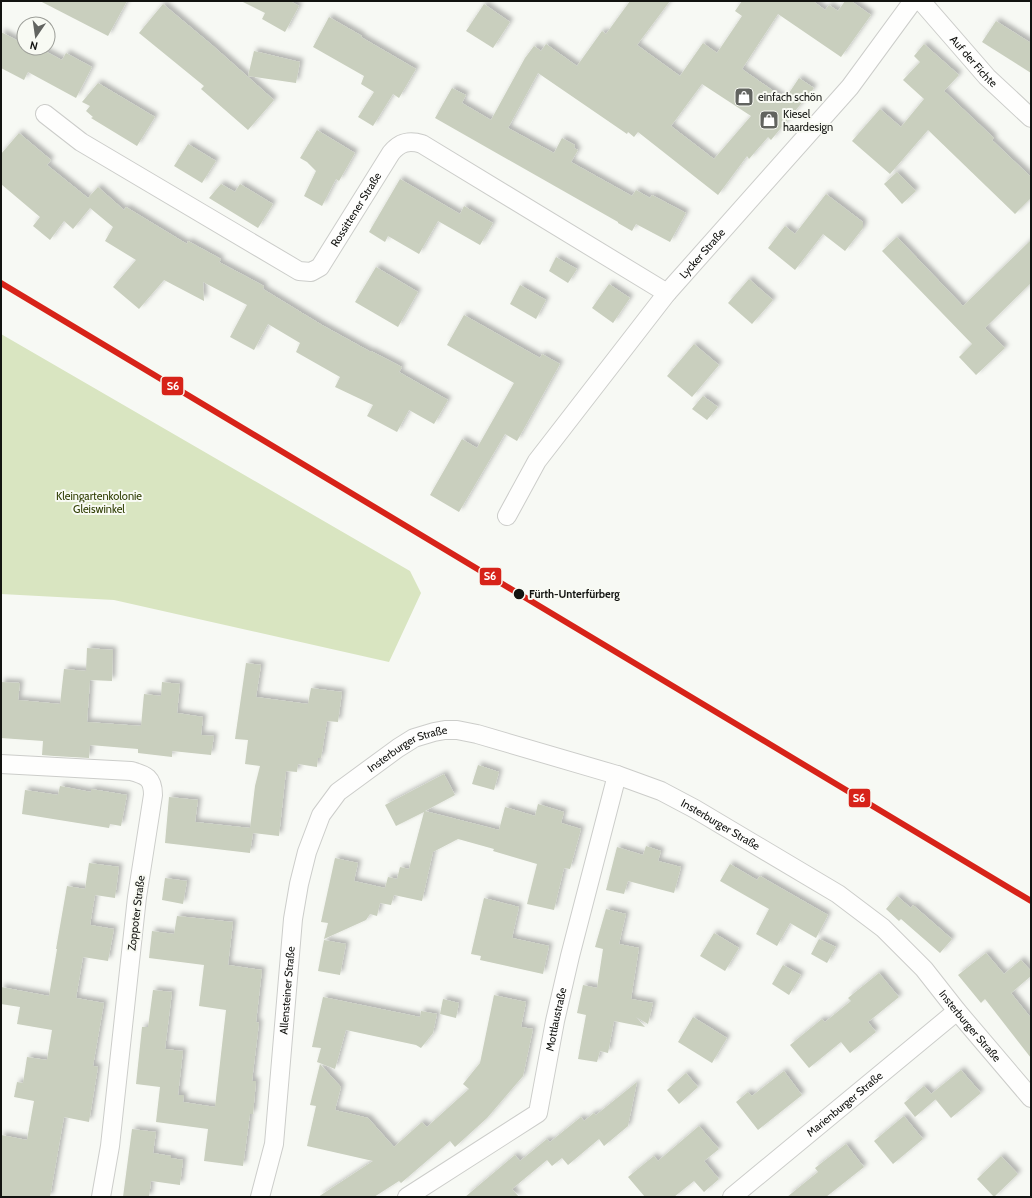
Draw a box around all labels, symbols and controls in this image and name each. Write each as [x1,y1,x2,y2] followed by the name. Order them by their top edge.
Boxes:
[16,16,56,56] north arrow
[947,32,1001,90] street label: Auf der Fichte
[28,38,39,53] text: N
[733,86,755,108] shop icon: einfach schön
[758,90,822,104] place label: einfach schön
[783,107,833,134] place label: Kiesel haardesign
[758,109,780,131] shop icon: Kiesel haardesign
[327,169,385,249] street label: Rossittener Straße
[676,225,728,281] street label: Lycker Straße
[161,376,184,396] line badge: S6
[167,379,179,393] text: S6
[56,489,142,516] park label: Kleingartenkolonie Gleiswinkel
[479,567,502,586] line badge: S6
[484,569,496,583] text: S6
[512,587,526,601] marker: Fürth-Unterfürberg
[529,587,620,601] place label: Fürth-Unterfürberg
[365,723,449,775] street label: Insterburger Straße
[848,788,871,808] line badge: S6
[853,791,865,805] text: S6
[679,796,763,853] street label: Insterburger Straße
[124,874,148,951] street label: Zoppoter Straße
[276,945,298,1035] street label: Allensteiner Straße
[543,986,570,1052] street label: Mottlaustraße
[936,987,1004,1065] street label: Insterburger Straße
[804,1068,886,1140] street label: Marienburger Straße

